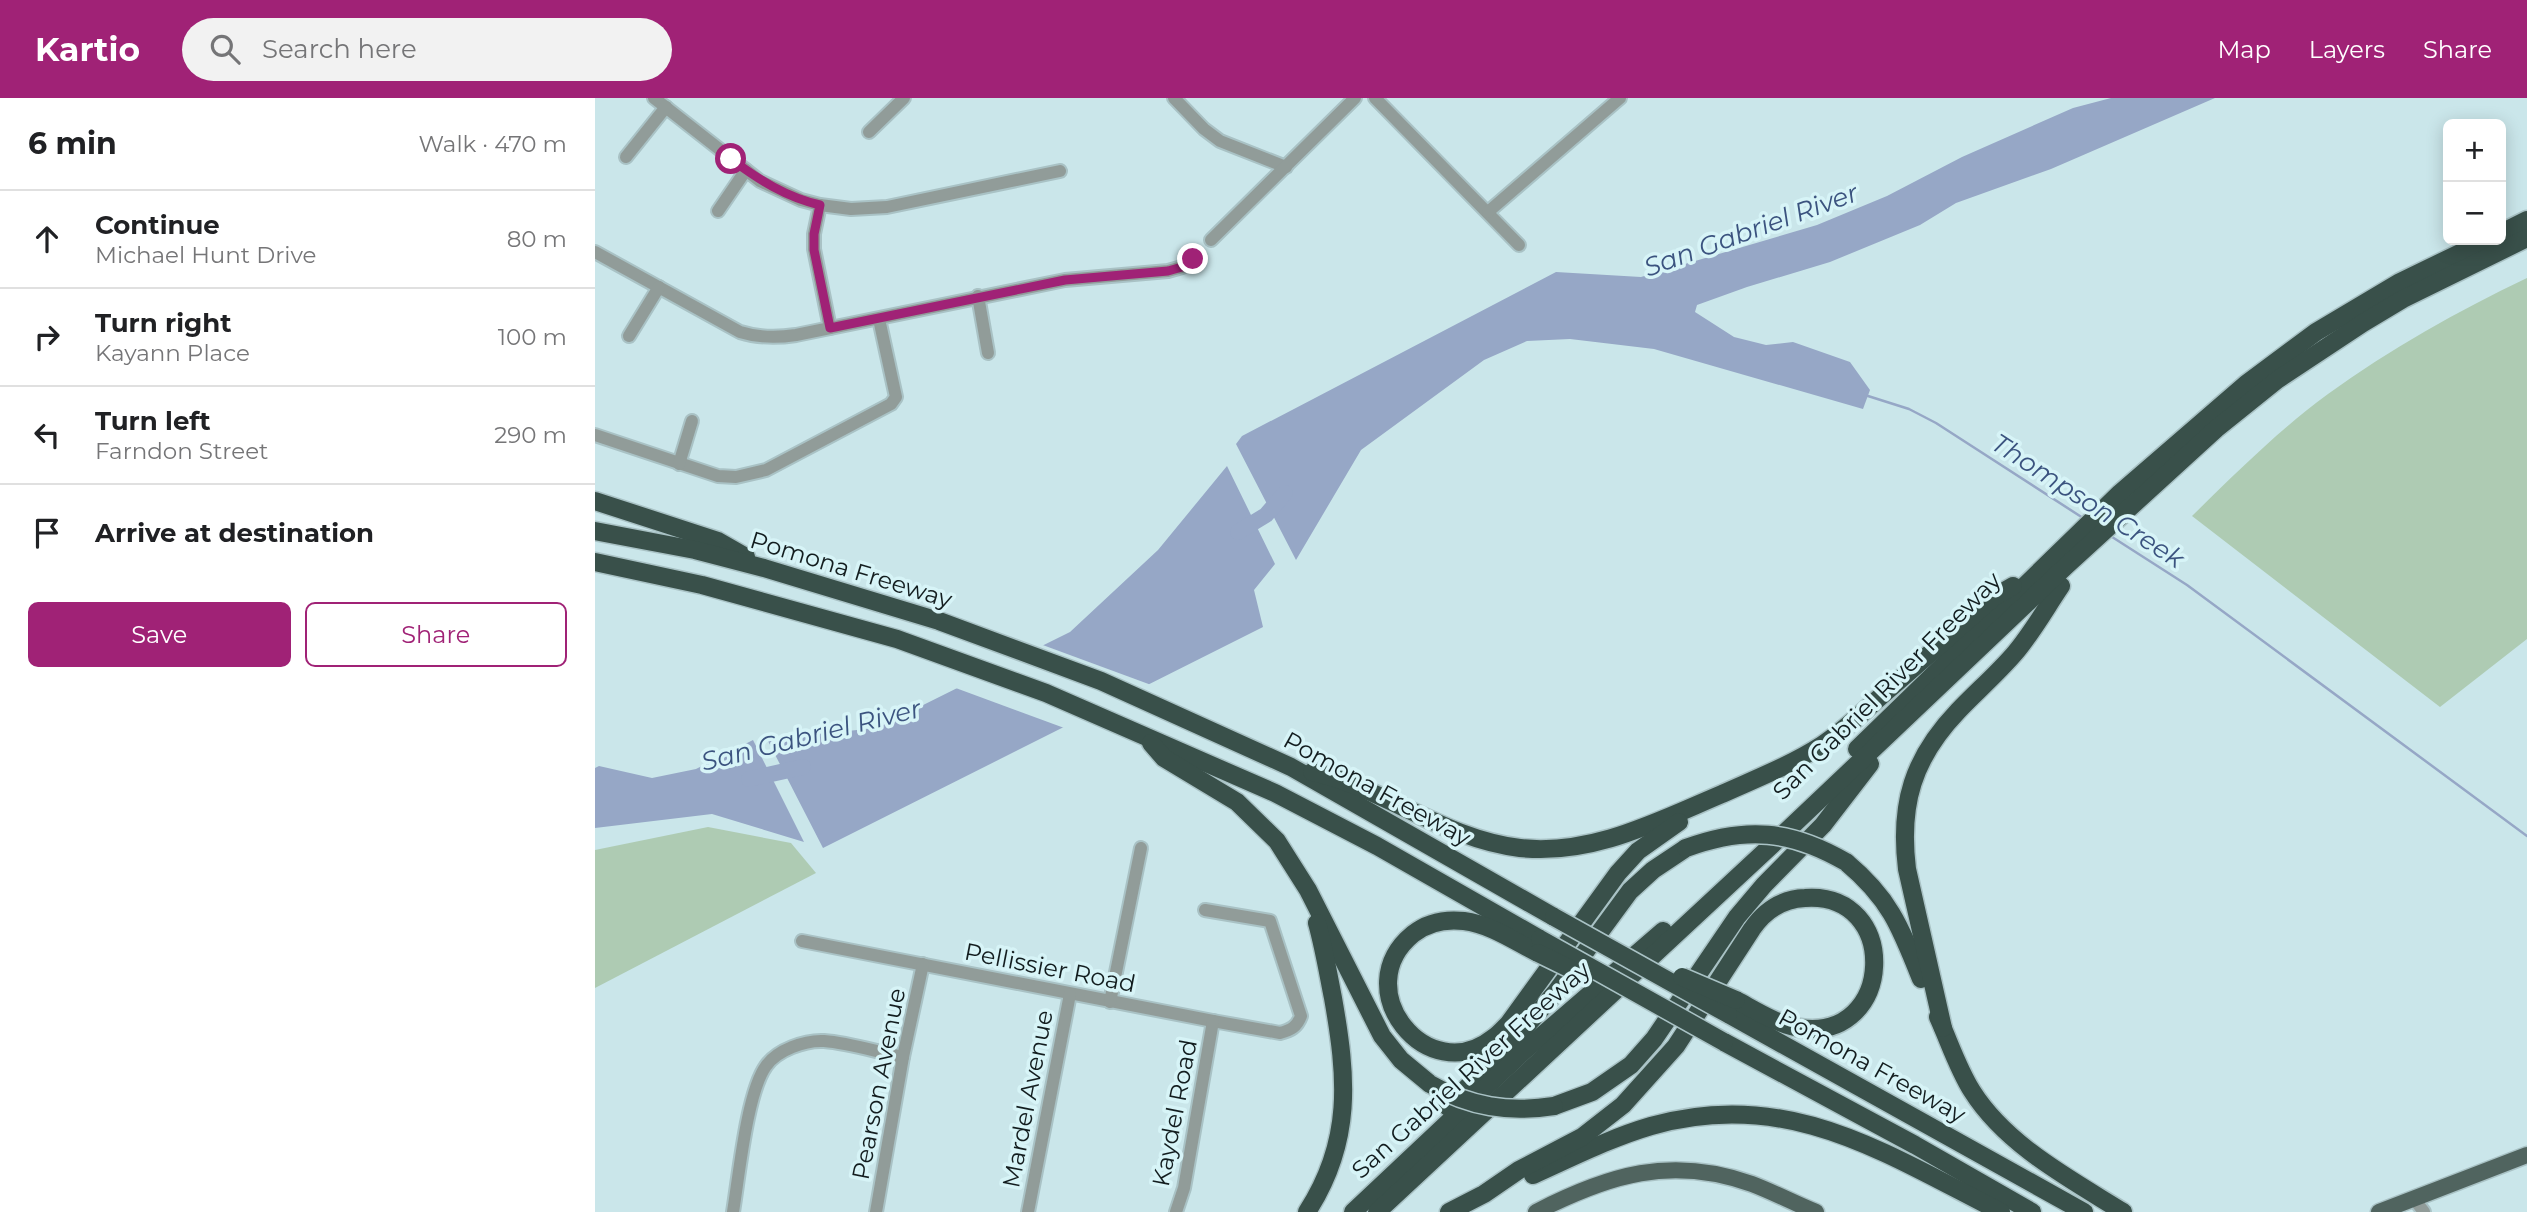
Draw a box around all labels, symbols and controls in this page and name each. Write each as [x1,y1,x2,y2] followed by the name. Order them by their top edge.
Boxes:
[182,18,672,81] search box
[35,29,140,69] text: Kartio
[206,30,244,68] icon: search
[262,33,417,65] text: Search here
[2217,35,2271,64] text: Map
[2309,35,2385,64] text: Layers
[2423,35,2492,64] text: Share
[2443,119,2506,245] map controls
[2443,119,2506,182] button: +
[28,125,117,162] text: 6 min
[419,130,567,158] text: Walk · 470 m
[715,143,746,174] route start
[1639,176,1863,284] water label: San Gabriel River
[2443,182,2506,245] button: −
[95,209,220,241] text: Continue
[28,220,66,258] icon: ahead
[507,225,567,253] text: 80 m
[95,241,316,269] text: Michael Hunt Drive
[1177,243,1208,274] route end
[95,307,231,339] text: Turn right
[28,318,66,356] icon: right
[498,323,567,351] text: 100 m
[95,339,250,367] text: Kayann Place
[95,405,211,437] text: Turn left
[28,416,66,454] icon: left
[494,421,567,449] text: 290 m
[1986,427,2192,576] water label: Thompson Creek
[95,437,268,465] text: Farndon Street
[28,514,66,552] icon: arrive
[95,517,374,549] text: Arrive at destination
[747,525,956,614] street label: Pomona Freeway
[1767,566,2007,806] street label: San Gabriel River Freeway
[28,602,291,667] button: Save
[305,602,567,667] button: Share
[698,692,925,778] water label: San Gabriel River
[1279,725,1476,852] street label: Pomona Freeway
[962,937,1138,998] street label: Pellissier Road
[1345,955,1596,1184] street label: San Gabriel River Freeway
[846,986,911,1182] street label: Pearson Avenue
[1774,1002,1971,1129] street label: Pomona Freeway
[996,1008,1059,1190] street label: Mardel Avenue
[1146,1037,1203,1189] street label: Kaydel Road

